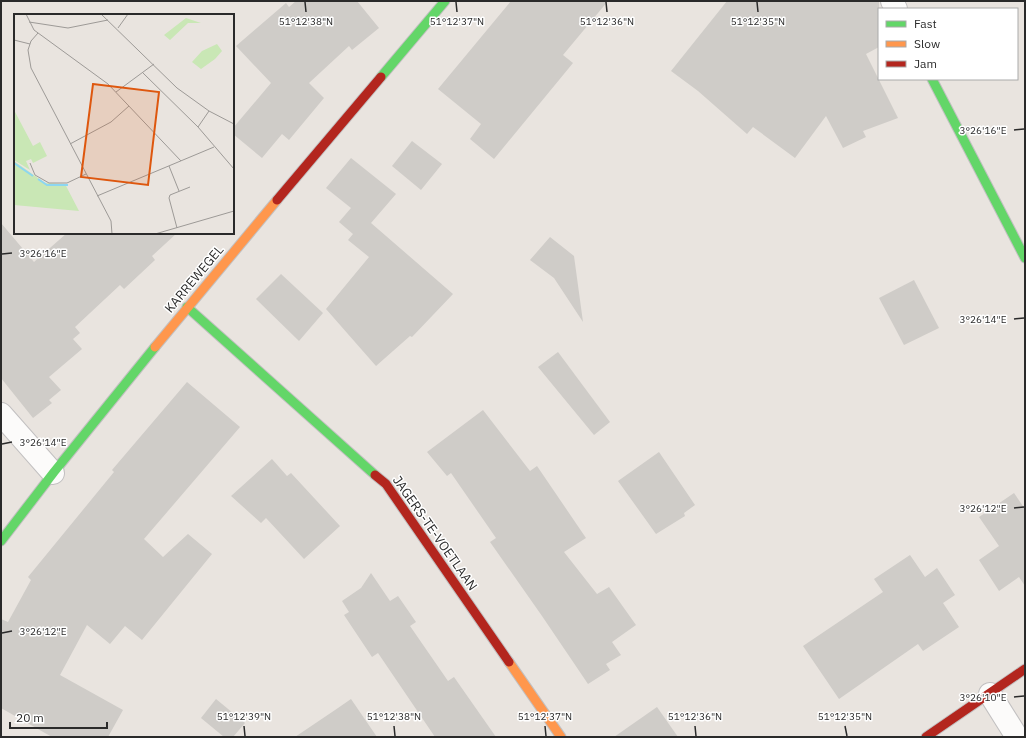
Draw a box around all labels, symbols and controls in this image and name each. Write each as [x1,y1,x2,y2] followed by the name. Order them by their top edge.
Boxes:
[878,8,1018,80] legend
[14,14,234,234] inset map
[279,15,333,28] text: 51°12'38"N
[430,15,484,28] text: 51°12'37"N
[580,15,634,28] text: 51°12'36"N
[731,15,785,28] text: 51°12'35"N
[914,16,937,31] text: Fast
[914,36,940,51] text: Slow
[914,56,937,71] text: Jam
[959,124,1007,137] text: 3°26'16"E
[161,241,228,316] street label: KARREWEGEL
[19,247,67,260] text: 3°26'16"E
[959,313,1007,326] text: 3°26'14"E
[19,436,67,449] text: 3°26'14"E
[389,472,481,594] street label: JAGERS-TE-VOETLAAN
[959,502,1007,515] text: 3°26'12"E
[19,625,67,638] text: 3°26'12"E
[959,691,1007,704] text: 3°26'10"E
[10,704,107,730] scale bar
[16,710,44,725] text: 20 m
[217,710,271,723] text: 51°12'39"N
[367,710,421,723] text: 51°12'38"N
[518,710,572,723] text: 51°12'37"N
[668,710,722,723] text: 51°12'36"N
[818,710,872,723] text: 51°12'35"N

